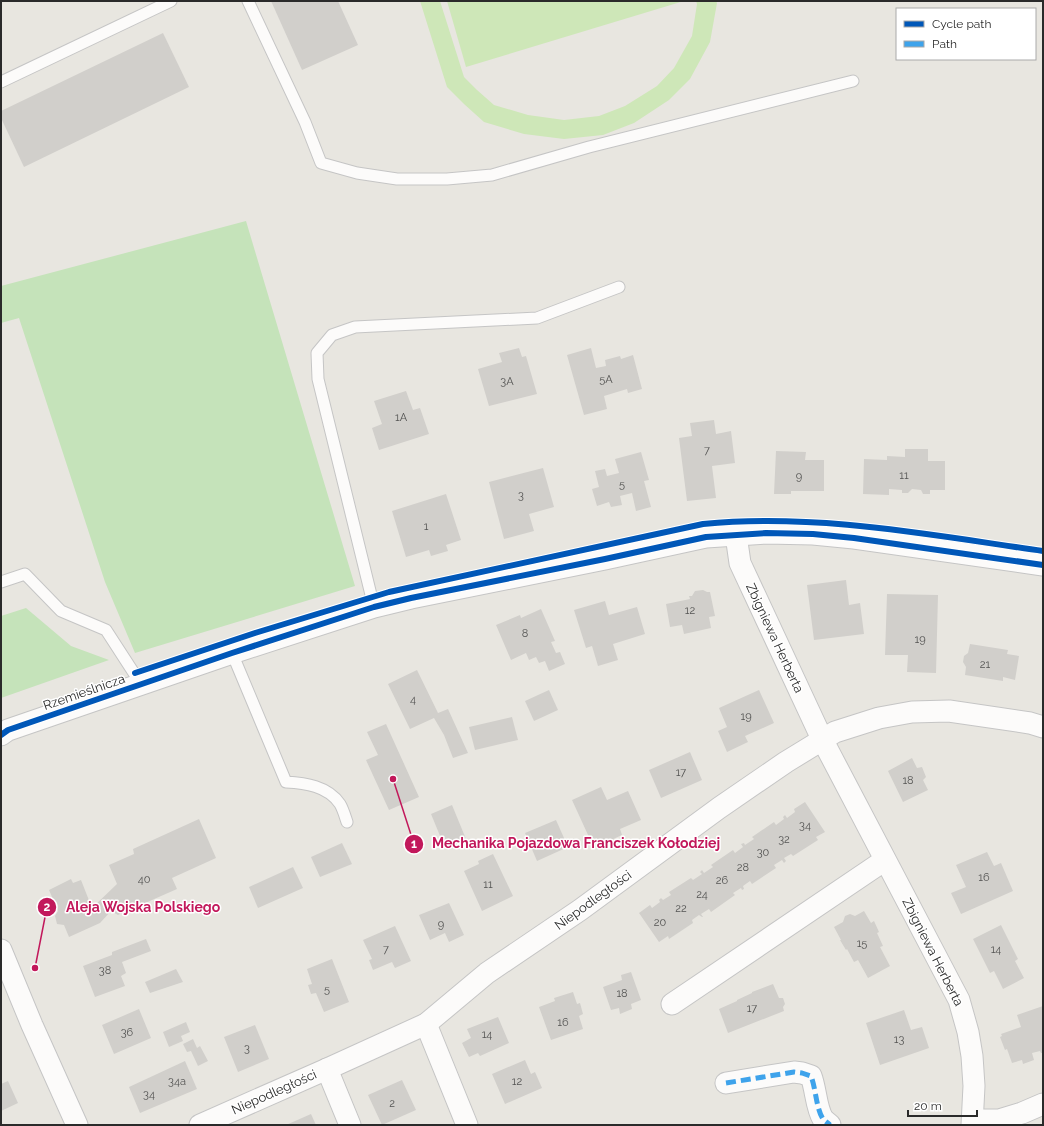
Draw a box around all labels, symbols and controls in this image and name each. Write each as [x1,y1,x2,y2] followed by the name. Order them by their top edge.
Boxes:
[896,8,1036,60] legend
[932,17,991,31] text: Cycle path
[932,37,957,51] text: Path
[599,373,613,386] house number: 5A
[500,375,514,388] house number: 3A
[395,411,408,424] house number: 1A
[704,444,710,457] house number: 7
[899,469,909,482] house number: 11
[796,470,802,483] house number: 9
[619,478,625,491] house number: 5
[518,489,524,502] house number: 3
[424,520,429,533] house number: 1
[743,581,807,695] street label: Zbigniewa Herberta
[685,604,695,617] house number: 12
[522,627,528,640] house number: 8
[914,633,926,646] house number: 19
[980,658,991,671] house number: 21
[41,671,127,713] street label: Rzemieślnicza
[410,693,416,706] house number: 4
[740,710,752,723] house number: 19
[676,766,686,779] house number: 17
[902,774,914,787] house number: 18
[799,819,811,832] house number: 34
[404,831,728,857] callout: Mechanika Pojazdowa Franciszek Kołodziej
[778,833,790,846] house number: 32
[432,835,720,851] text: Mechanika Pojazdowa Franciszek Kołodziej
[411,837,417,851] text: 1
[757,846,770,859] house number: 30
[737,861,749,874] house number: 28
[552,867,634,933] street label: Niepodległości
[978,871,990,884] house number: 16
[138,873,151,886] house number: 40
[716,874,729,887] house number: 26
[483,878,493,891] house number: 11
[696,888,708,901] house number: 24
[37,894,228,920] callout: Aleja Wojska Polskiego
[899,896,967,1008] street label: Zbigniewa Herberta
[66,899,221,915] text: Aleja Wojska Polskiego
[44,900,51,914] text: 2
[675,902,687,915] house number: 22
[654,916,666,929] house number: 20
[438,918,444,931] house number: 9
[857,937,867,950] house number: 15
[383,943,389,956] house number: 7
[991,943,1001,956] house number: 14
[99,964,111,977] house number: 38
[324,983,330,996] house number: 5
[616,987,628,1000] house number: 18
[747,1002,757,1015] house number: 17
[557,1016,569,1029] house number: 16
[121,1026,134,1039] house number: 36
[482,1028,492,1041] house number: 14
[894,1033,904,1046] house number: 13
[244,1042,250,1055] house number: 3
[229,1067,319,1117] street label: Niepodległości
[168,1075,186,1088] house number: 34a
[512,1075,522,1088] house number: 12
[143,1088,155,1101] house number: 34
[908,1092,977,1118] scale bar
[389,1097,395,1110] house number: 2
[914,1099,942,1113] text: 20 m

